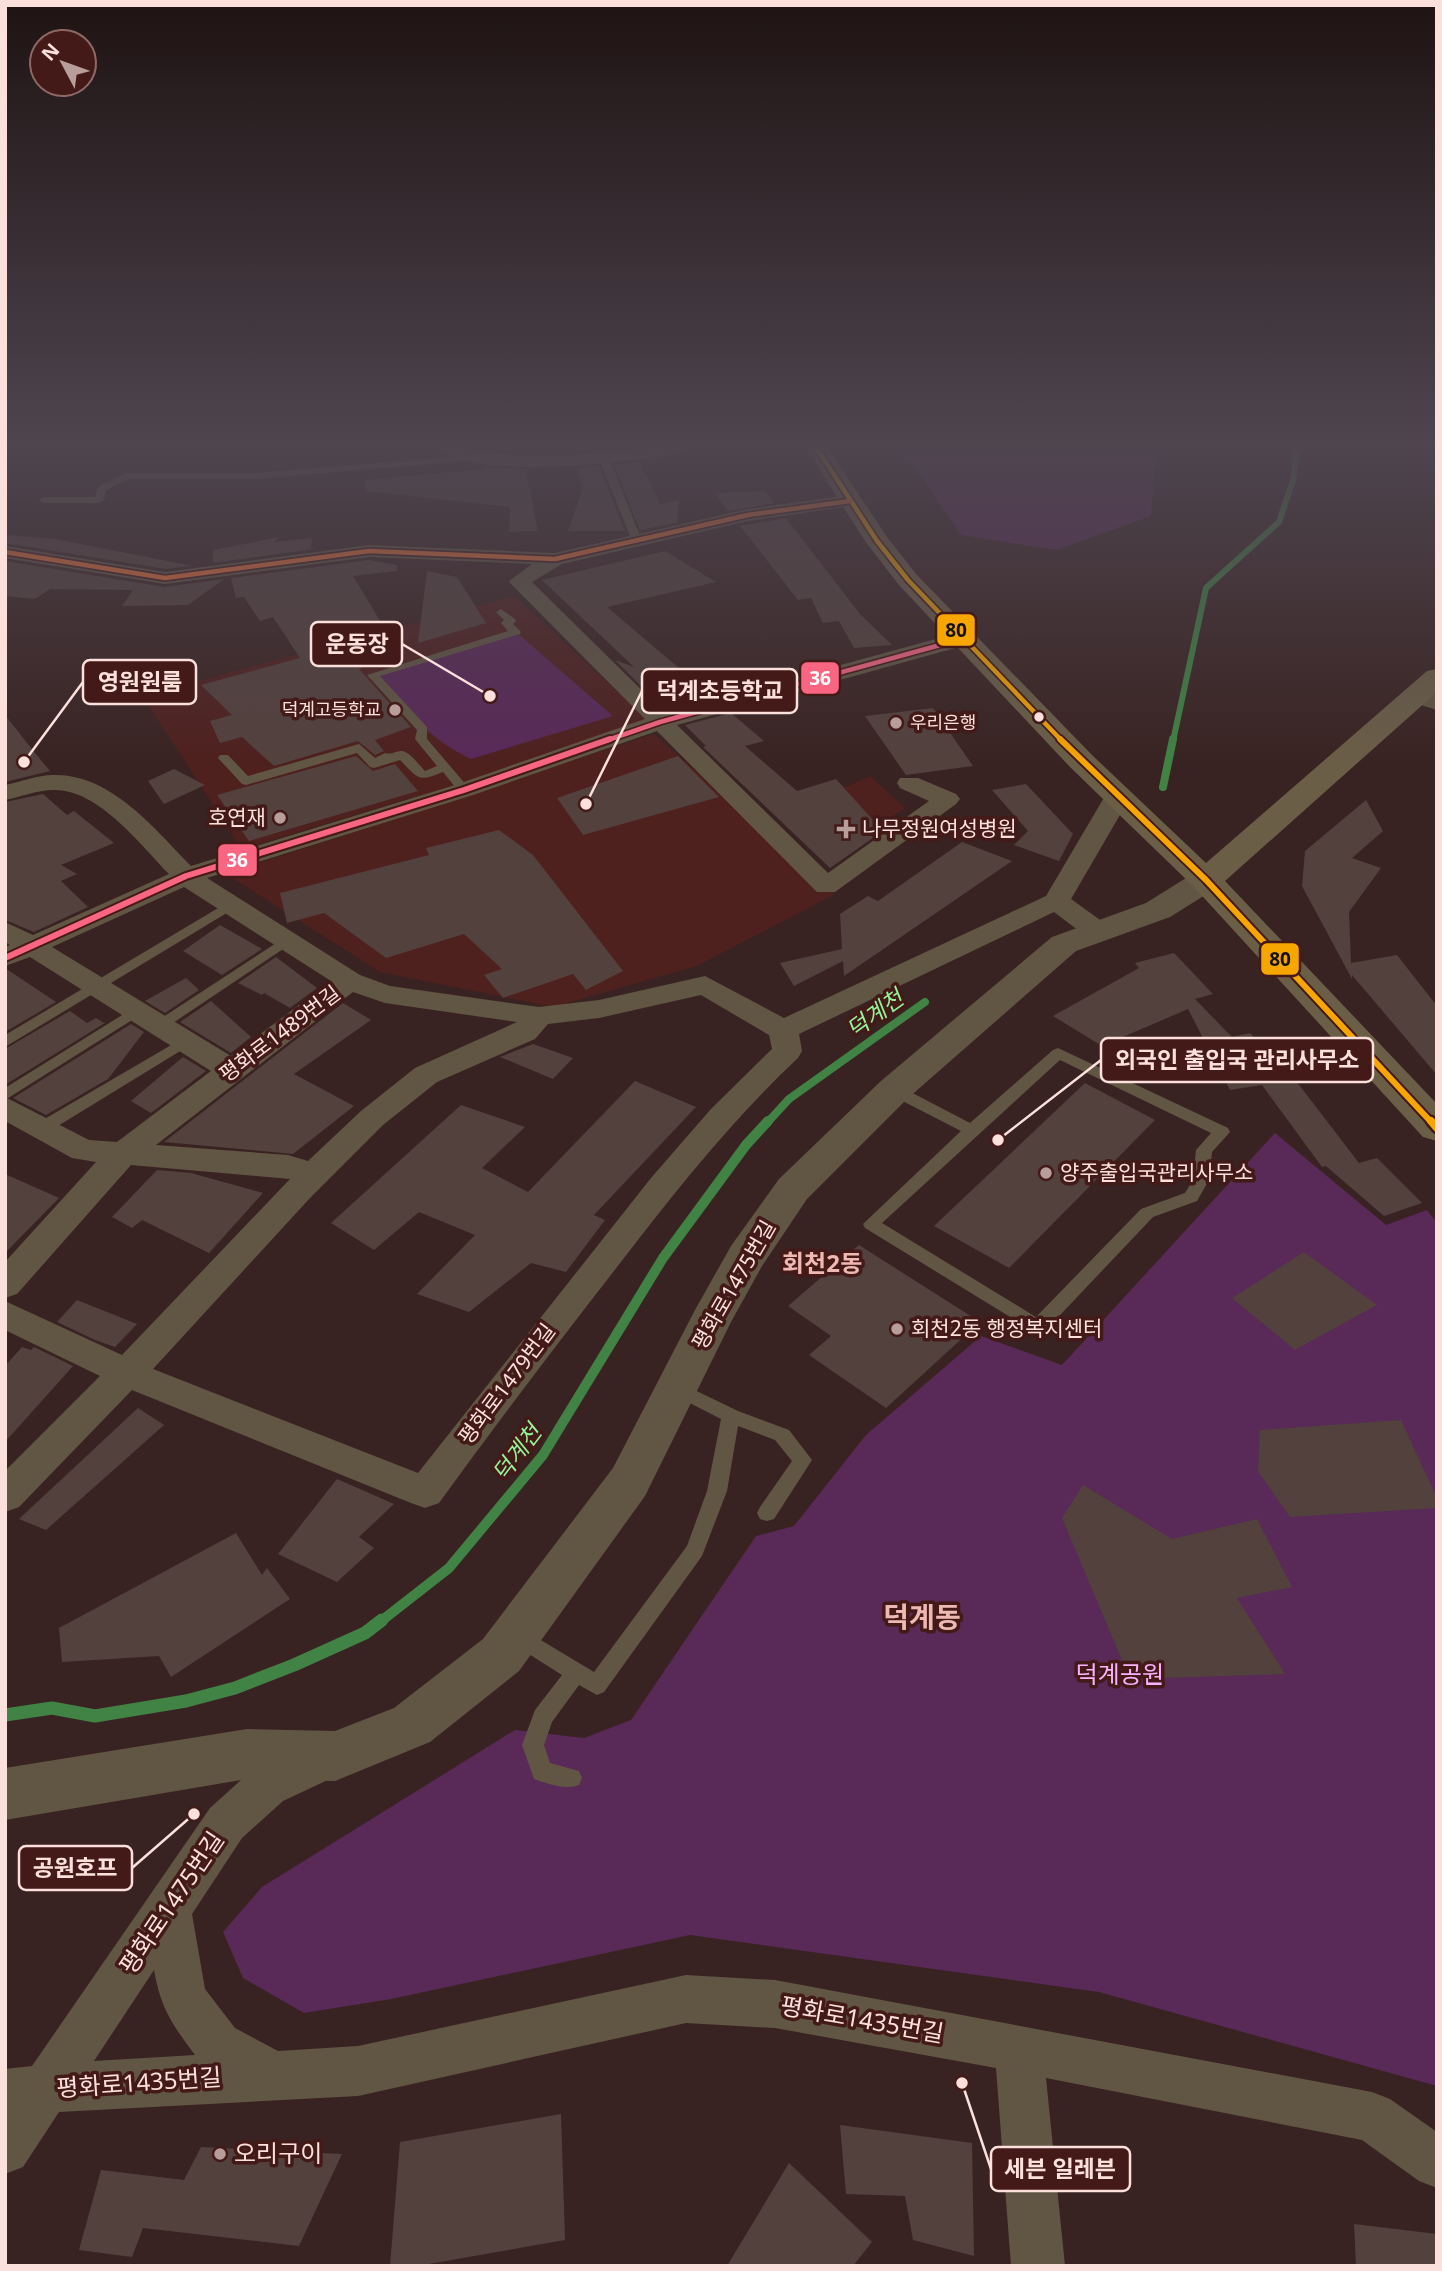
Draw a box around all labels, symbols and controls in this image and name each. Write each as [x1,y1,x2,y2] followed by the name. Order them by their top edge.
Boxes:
[28,28,98,98] north arrow
[35,37,65,66] text: N
[936,613,976,647] line badge: 80
[945,617,967,643] text: 80
[311,622,402,666] callout: 운동장
[325,627,389,659] text: 운동장
[83,660,196,704] callout: 영원원룸
[800,661,840,695] line badge: 36
[98,665,182,697] text: 영원원룸
[809,665,831,691] text: 36
[642,669,797,713] callout: 덕계초등학교
[657,674,783,706] text: 덕계초등학교
[282,697,381,721] place label: 덕계고등학교
[387,702,403,718] marker: 덕계고등학교
[910,710,976,734] place label: 우리은행
[1032,710,1046,724] unlabelled marker
[888,715,904,731] marker: 우리은행
[208,803,266,831] place label: 호연재
[272,810,288,826] marker: 호연재
[862,814,1017,842] place label: 나무정원여성병원
[836,819,856,839] marker: 나무정원여성병원
[217,843,258,877] line badge: 36
[226,847,248,873] text: 36
[1260,942,1300,976] line badge: 80
[1269,946,1291,972] text: 80
[213,978,346,1088] street label: 평화로1489번길
[839,980,912,1045] water label: 덕계천
[1101,1038,1373,1082] callout: 외국인 출입국 관리사무소
[1115,1043,1359,1075] text: 외국인 출입국 관리사무소
[1060,1158,1253,1186] place label: 양주출입국관리사무소
[1038,1165,1054,1181] marker: 양주출입국관리사무소
[685,1215,781,1354] street label: 평화로1475번길
[782,1246,862,1279] district label: 회천2동
[911,1314,1102,1342] place label: 회천2동 행정복지센터
[451,1317,561,1450] street label: 평화로1479번길
[889,1321,905,1337] marker: 회천2동 행정복지센터
[484,1415,550,1487] water label: 덕계천
[883,1597,961,1635] district label: 덕계동
[1076,1657,1164,1690] park label: 덕계공원
[111,1824,231,1980] street label: 평화로1475번길
[19,1846,132,1890] callout: 공원호프
[33,1851,117,1883] text: 공원호프
[778,1988,947,2049] street label: 평화로1435번길
[55,2059,223,2104] street label: 평화로1435번길
[234,2136,322,2169] place label: 오리구이
[212,2146,228,2162] marker: 오리구이
[991,2147,1130,2191] callout: 세븐 일레븐
[1004,2152,1116,2184] text: 세븐 일레븐

